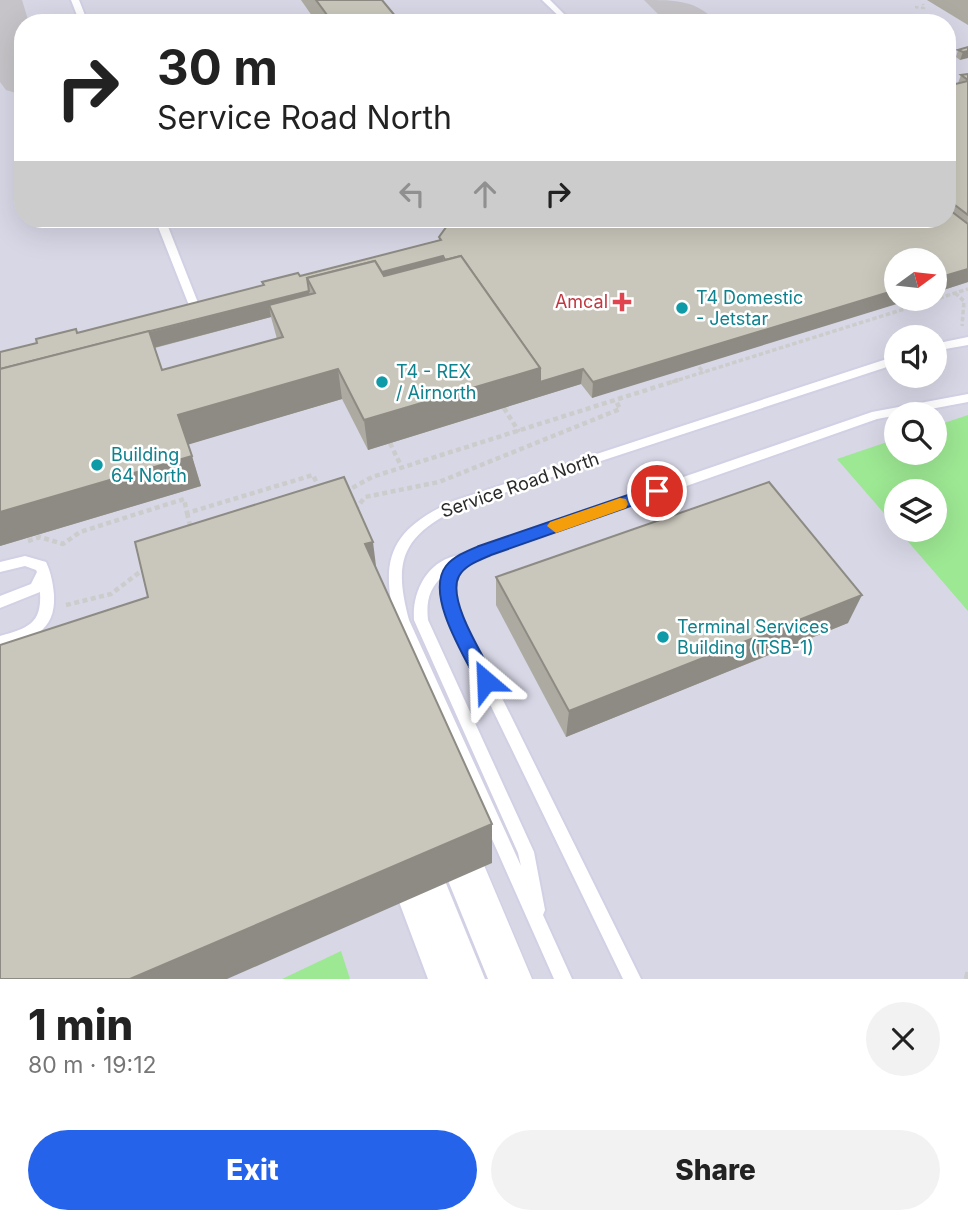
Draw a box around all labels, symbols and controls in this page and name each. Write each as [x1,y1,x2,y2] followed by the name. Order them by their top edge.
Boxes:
[157,38,278,97] text: 30 m
[42,42,133,133] icon: right
[157,98,452,137] text: Service Road North
[393,175,431,213] icon: left
[466,175,504,213] icon: ahead
[539,175,577,213] icon: right
[884,248,947,312] north arrow
[884,248,947,542] map controls
[696,287,803,329] place label: T4 Domestic - Jetstar
[555,291,608,312] place label: Amcal
[614,294,630,310] marker: Amcal
[674,300,690,316] marker: T4 Domestic - Jetstar
[884,325,947,388] button: sound
[396,361,477,403] place label: T4 - REX / Airnorth
[374,374,390,390] marker: T4 - REX / Airnorth
[884,402,947,465] button: search
[111,444,187,486] place label: Building 64 North
[438,448,602,521] street label: Service Road North
[89,457,105,473] marker: Building 64 North
[627,461,687,521] pin
[638,472,676,510] icon: arrive
[884,479,947,542] button: layers
[677,616,829,658] place label: Terminal Services Building (TSB-1)
[655,629,671,645] marker: Terminal Services Building (TSB-1)
[449,644,523,718] position arrow
[28,999,133,1050] text: 1 min
[866,1002,940,1076] button: close
[28,1051,157,1079] text: 80 m · 19:12
[28,1130,477,1210] button: Exit
[491,1130,940,1210] button: Share

